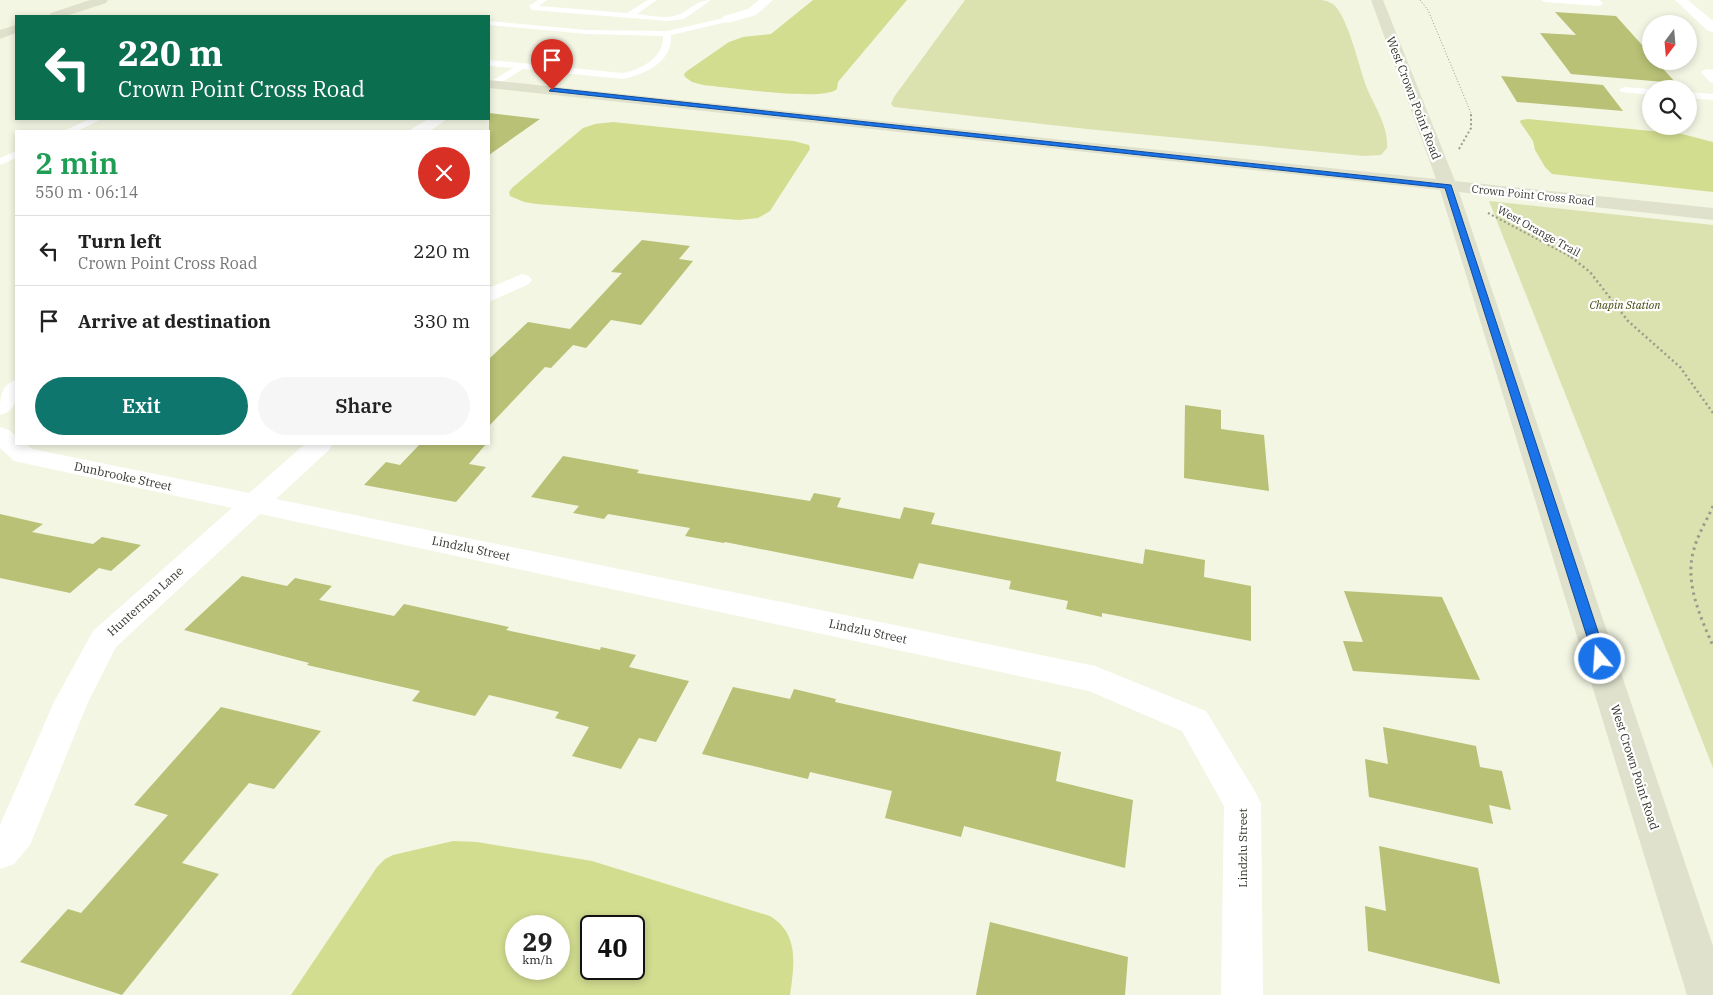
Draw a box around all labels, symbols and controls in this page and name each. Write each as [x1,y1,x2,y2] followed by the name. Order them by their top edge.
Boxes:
[1642,15,1698,70] north arrow
[1642,15,1697,135] map controls
[118,30,223,76] text: 220 m
[1384,34,1444,162] street label: West Crown Point Road
[35,35,100,100] icon: left
[531,39,573,90] pin
[538,46,566,74] icon: arrive
[118,74,365,103] text: Crown Point Cross Road
[1642,80,1697,135] button: search
[35,143,118,182] text: 2 min
[418,147,470,199] button: close
[35,182,138,202] text: 550 m · 06:14
[1471,182,1595,208] street label: Crown Point Cross Road
[1495,202,1583,260] street label: West Orange Trail
[78,229,161,253] text: Turn left
[35,237,63,265] icon: left
[413,239,470,263] text: 220 m
[78,253,258,273] text: Crown Point Cross Road
[1590,298,1661,312] park label: Chapin Station
[35,307,63,335] icon: arrive
[78,309,271,333] text: Arrive at destination
[413,309,470,333] text: 330 m
[35,377,248,435] button: Exit
[258,377,470,435] button: Share
[73,458,173,494] street label: Dunbrooke Street
[431,532,511,564] street label: Lindzlu Street
[104,563,186,639] street label: Hunterman Lane
[828,615,908,647] street label: Lindzlu Street
[1573,632,1625,684] position arrow
[1608,702,1662,832] street label: West Crown Point Road
[1235,808,1250,888] street label: Lindzlu Street
[580,915,645,980] speed limit sign: 40
[522,925,553,958] text: 29
[522,952,553,967] text: km/h

